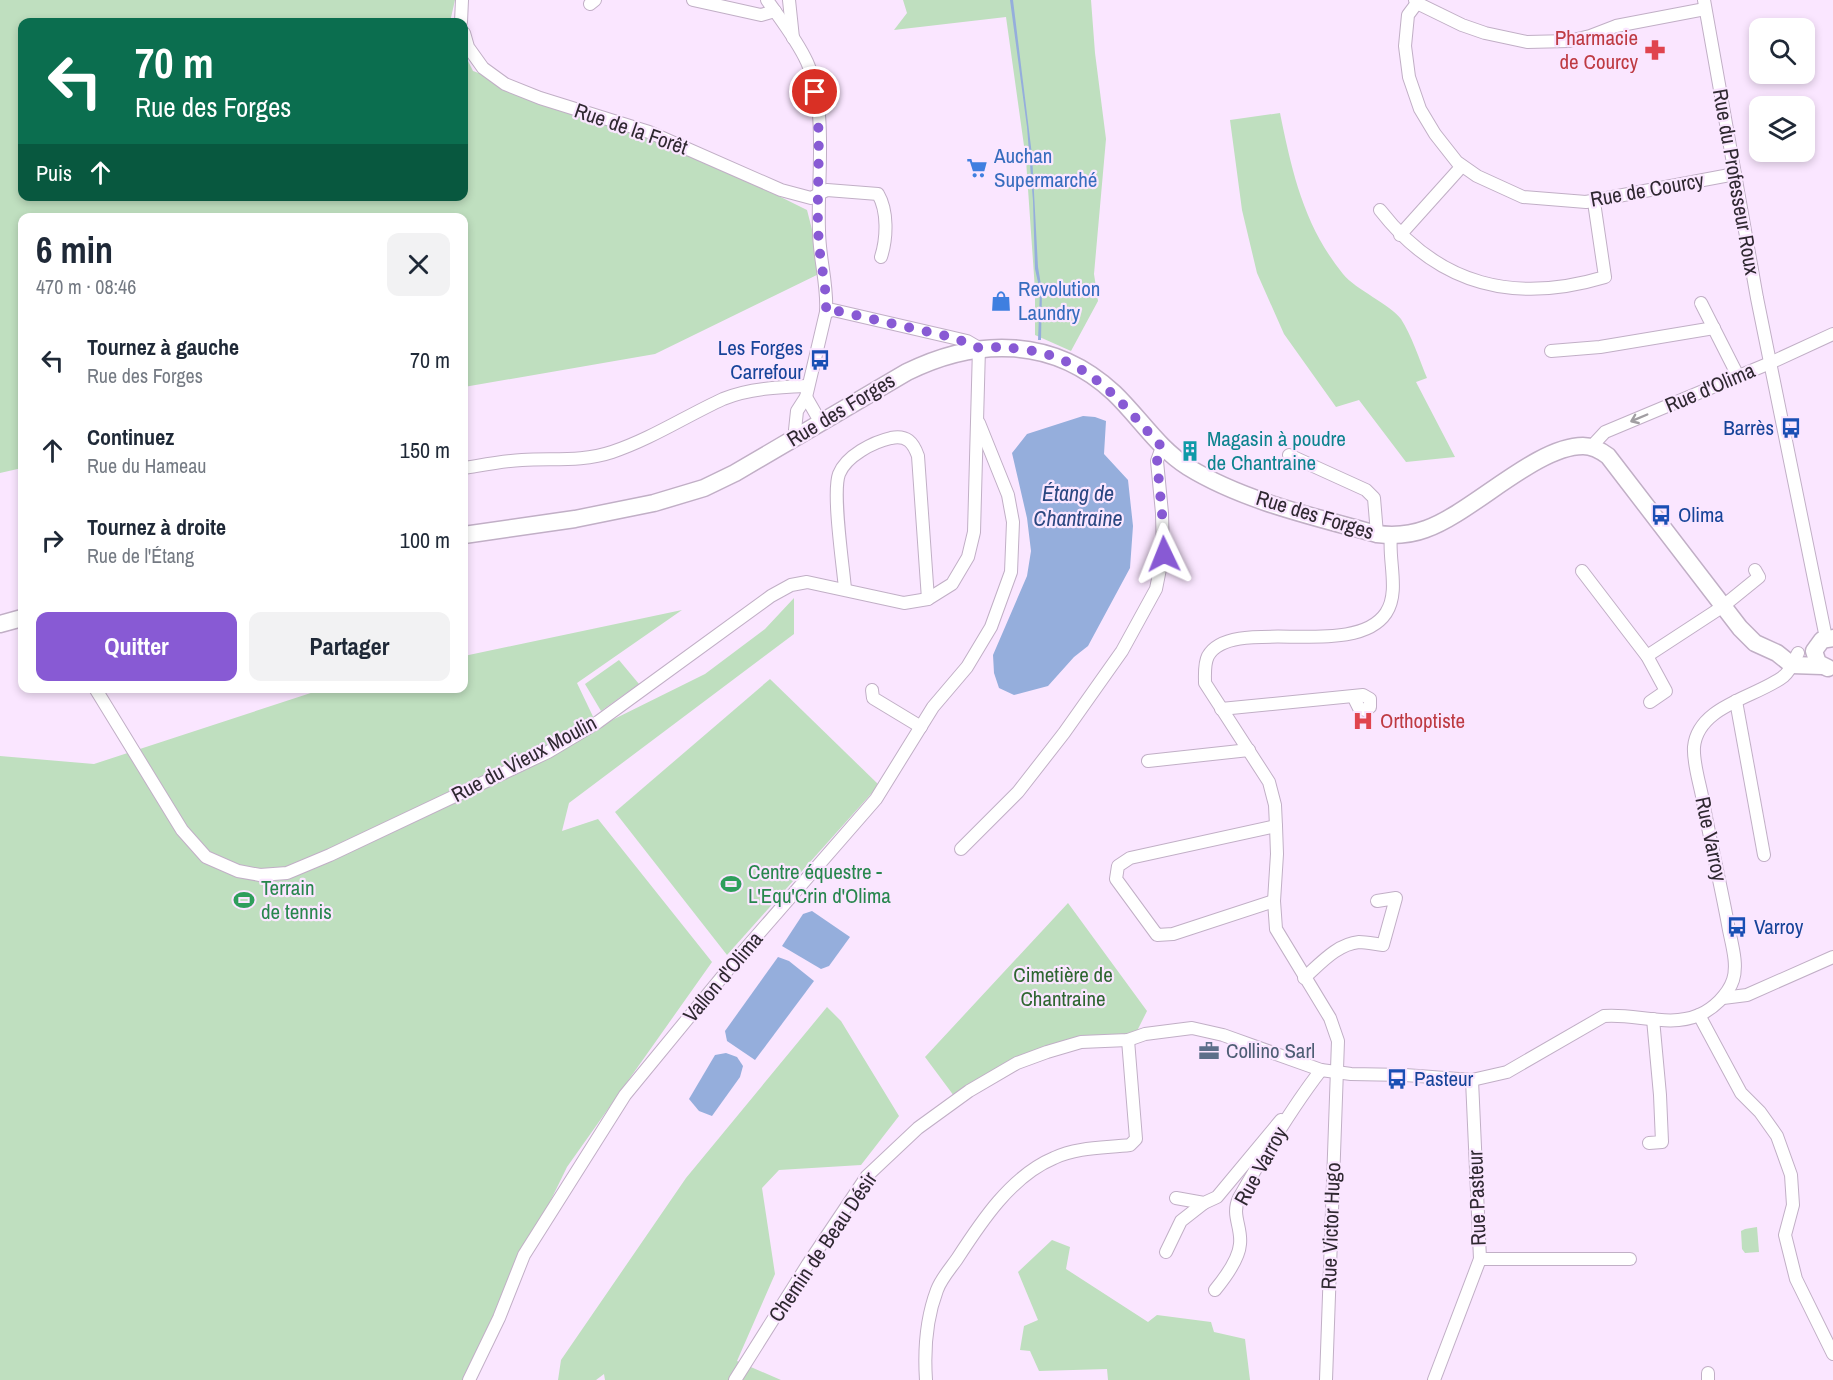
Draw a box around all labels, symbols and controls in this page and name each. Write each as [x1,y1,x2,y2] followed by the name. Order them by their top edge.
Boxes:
[1749,18,1815,162] map controls
[1749,18,1815,84] button: search
[1555,23,1638,76] place label: Pharmacie de Courcy
[135,35,214,91] text: 70 m
[1643,38,1667,62] pharmacy icon: Pharmacie de Courcy
[36,42,114,120] icon: left
[789,66,840,117] pin
[798,75,831,108] icon: arrive
[1706,87,1767,278] street label: Rue du Professeur Roux
[135,89,291,125] text: Rue des Forges
[571,96,692,161] street label: Rue de la Forêt
[1749,96,1815,162] button: layers
[993,141,1097,194] place label: Auchan Supermarché
[84,156,117,189] icon: ahead
[965,156,989,180] supermarket icon: Auchan Supermarché
[36,158,72,188] text: Puis
[1588,165,1706,214] street label: Rue de Courcy
[36,226,113,274] text: 6 min
[387,233,450,296] button: close
[36,273,136,300] text: 470 m · 08:46
[1018,274,1100,327] place label: Revolution Laundry
[989,289,1013,313] shop icon: Revolution Laundry
[87,332,239,362] text: Tournez à gauche
[718,333,803,386] place label: Les Forges Carrefour
[36,344,69,377] icon: left
[410,345,450,375] text: 70 m
[808,348,832,372] bus stop icon: Les Forges Carrefour
[1660,355,1760,419] street label: Rue d'Olima
[87,362,203,389] text: Rue des Forges
[781,366,900,453] street label: Rue des Forges
[1630,413,1649,424] one-way arrow
[1723,413,1774,442] place label: Barrès
[1779,416,1803,440] bus stop icon: Barrès
[87,422,174,452] text: Continuez
[1207,424,1346,477] place label: Magasin à poudre de Chantraine
[36,434,69,467] icon: ahead
[400,435,450,465] text: 150 m
[1178,439,1202,463] building icon: Magasin à poudre de Chantraine
[87,452,206,479] text: Rue du Hameau
[1033,478,1123,533] water label: Étang de Chantraine
[1253,483,1378,546] street label: Rue des Forges
[1678,500,1724,529] place label: Olima
[1649,503,1673,527] bus stop icon: Olima
[87,512,226,542] text: Tournez à droite
[1132,522,1196,586] position arrow
[36,524,69,557] icon: right
[400,525,450,555] text: 100 m
[87,542,194,569] text: Rue de l'Étang
[36,612,237,681] button: Quitter
[249,612,450,681] button: Partager
[1380,706,1465,735] place label: Orthoptiste
[446,708,601,809] street label: Rue du Vieux Moulin
[1351,709,1375,733] hospital icon: Orthoptiste
[1688,794,1735,884] street label: Rue Varroy
[748,857,891,910] place label: Centre équestre - L'Equ'Crin d'Olima
[719,872,743,896] sports icon: Centre équestre - L'Equ'Crin d'Olima
[261,873,332,926] place label: Terrain de tennis
[232,888,256,912] sports icon: Terrain de tennis
[1754,912,1804,941] place label: Varroy
[1725,915,1749,939] bus stop icon: Varroy
[676,925,769,1028] street label: Vallon d'Olima
[1013,960,1113,1013] park label: Cimetière de Chantraine
[1226,1036,1315,1065] place label: Collino Sarl
[1197,1039,1221,1063] office icon: Collino Sarl
[1414,1064,1474,1093] place label: Pasteur
[1385,1067,1409,1091] bus stop icon: Pasteur
[1227,1121,1294,1210] street label: Rue Varroy
[1460,1149,1493,1246] street label: Rue Pasteur
[1314,1162,1347,1290] street label: Rue Victor Hugo
[762,1166,884,1327] street label: Chemin de Beau Désir

